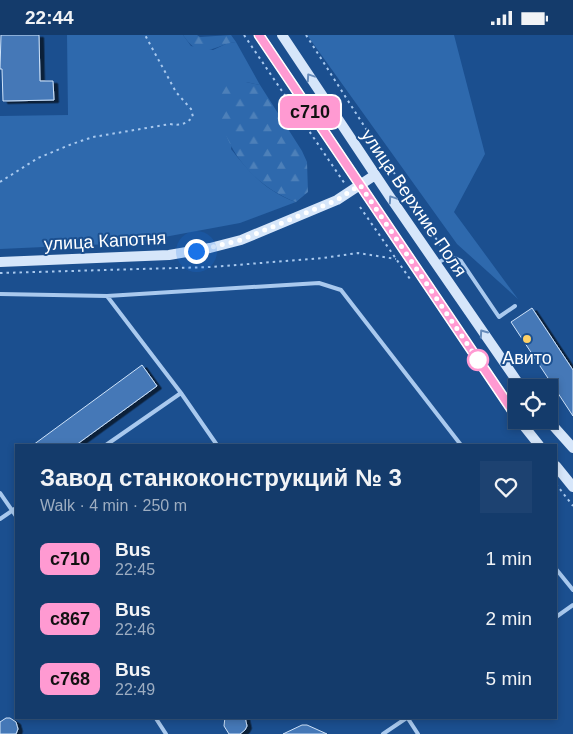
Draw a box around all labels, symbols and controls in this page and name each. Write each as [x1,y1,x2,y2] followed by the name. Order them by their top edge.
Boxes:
[25,7,74,28] text: 22:44
[306,73,316,82] one-way arrow
[275,96,345,128] line badge: с710
[290,102,330,122] text: с710
[357,126,471,280] street label: улица Верхние Поля
[388,195,398,204] one-way arrow
[43,228,167,254] street label: улица Капотня
[184,239,209,264] your location
[480,329,489,339] one-way arrow
[521,333,533,345] marker: Авито
[502,348,552,368] place label: Авито
[467,349,489,371] unlabelled marker
[508,379,558,429] map controls
[508,379,558,429] button: locate
[480,461,532,513] button: heart
[40,464,402,491] text: Завод станкоконструкций № 3
[40,497,187,514] text: Walk · 4 min · 250 m
[115,539,151,560] text: Bus
[486,548,532,569] text: 1 min
[50,549,90,569] text: с710
[115,561,155,578] text: 22:45
[115,599,151,620] text: Bus
[486,608,532,629] text: 2 min
[50,609,90,629] text: с867
[115,621,155,638] text: 22:46
[115,659,151,680] text: Bus
[486,668,532,689] text: 5 min
[50,669,90,689] text: с768
[115,681,155,698] text: 22:49

